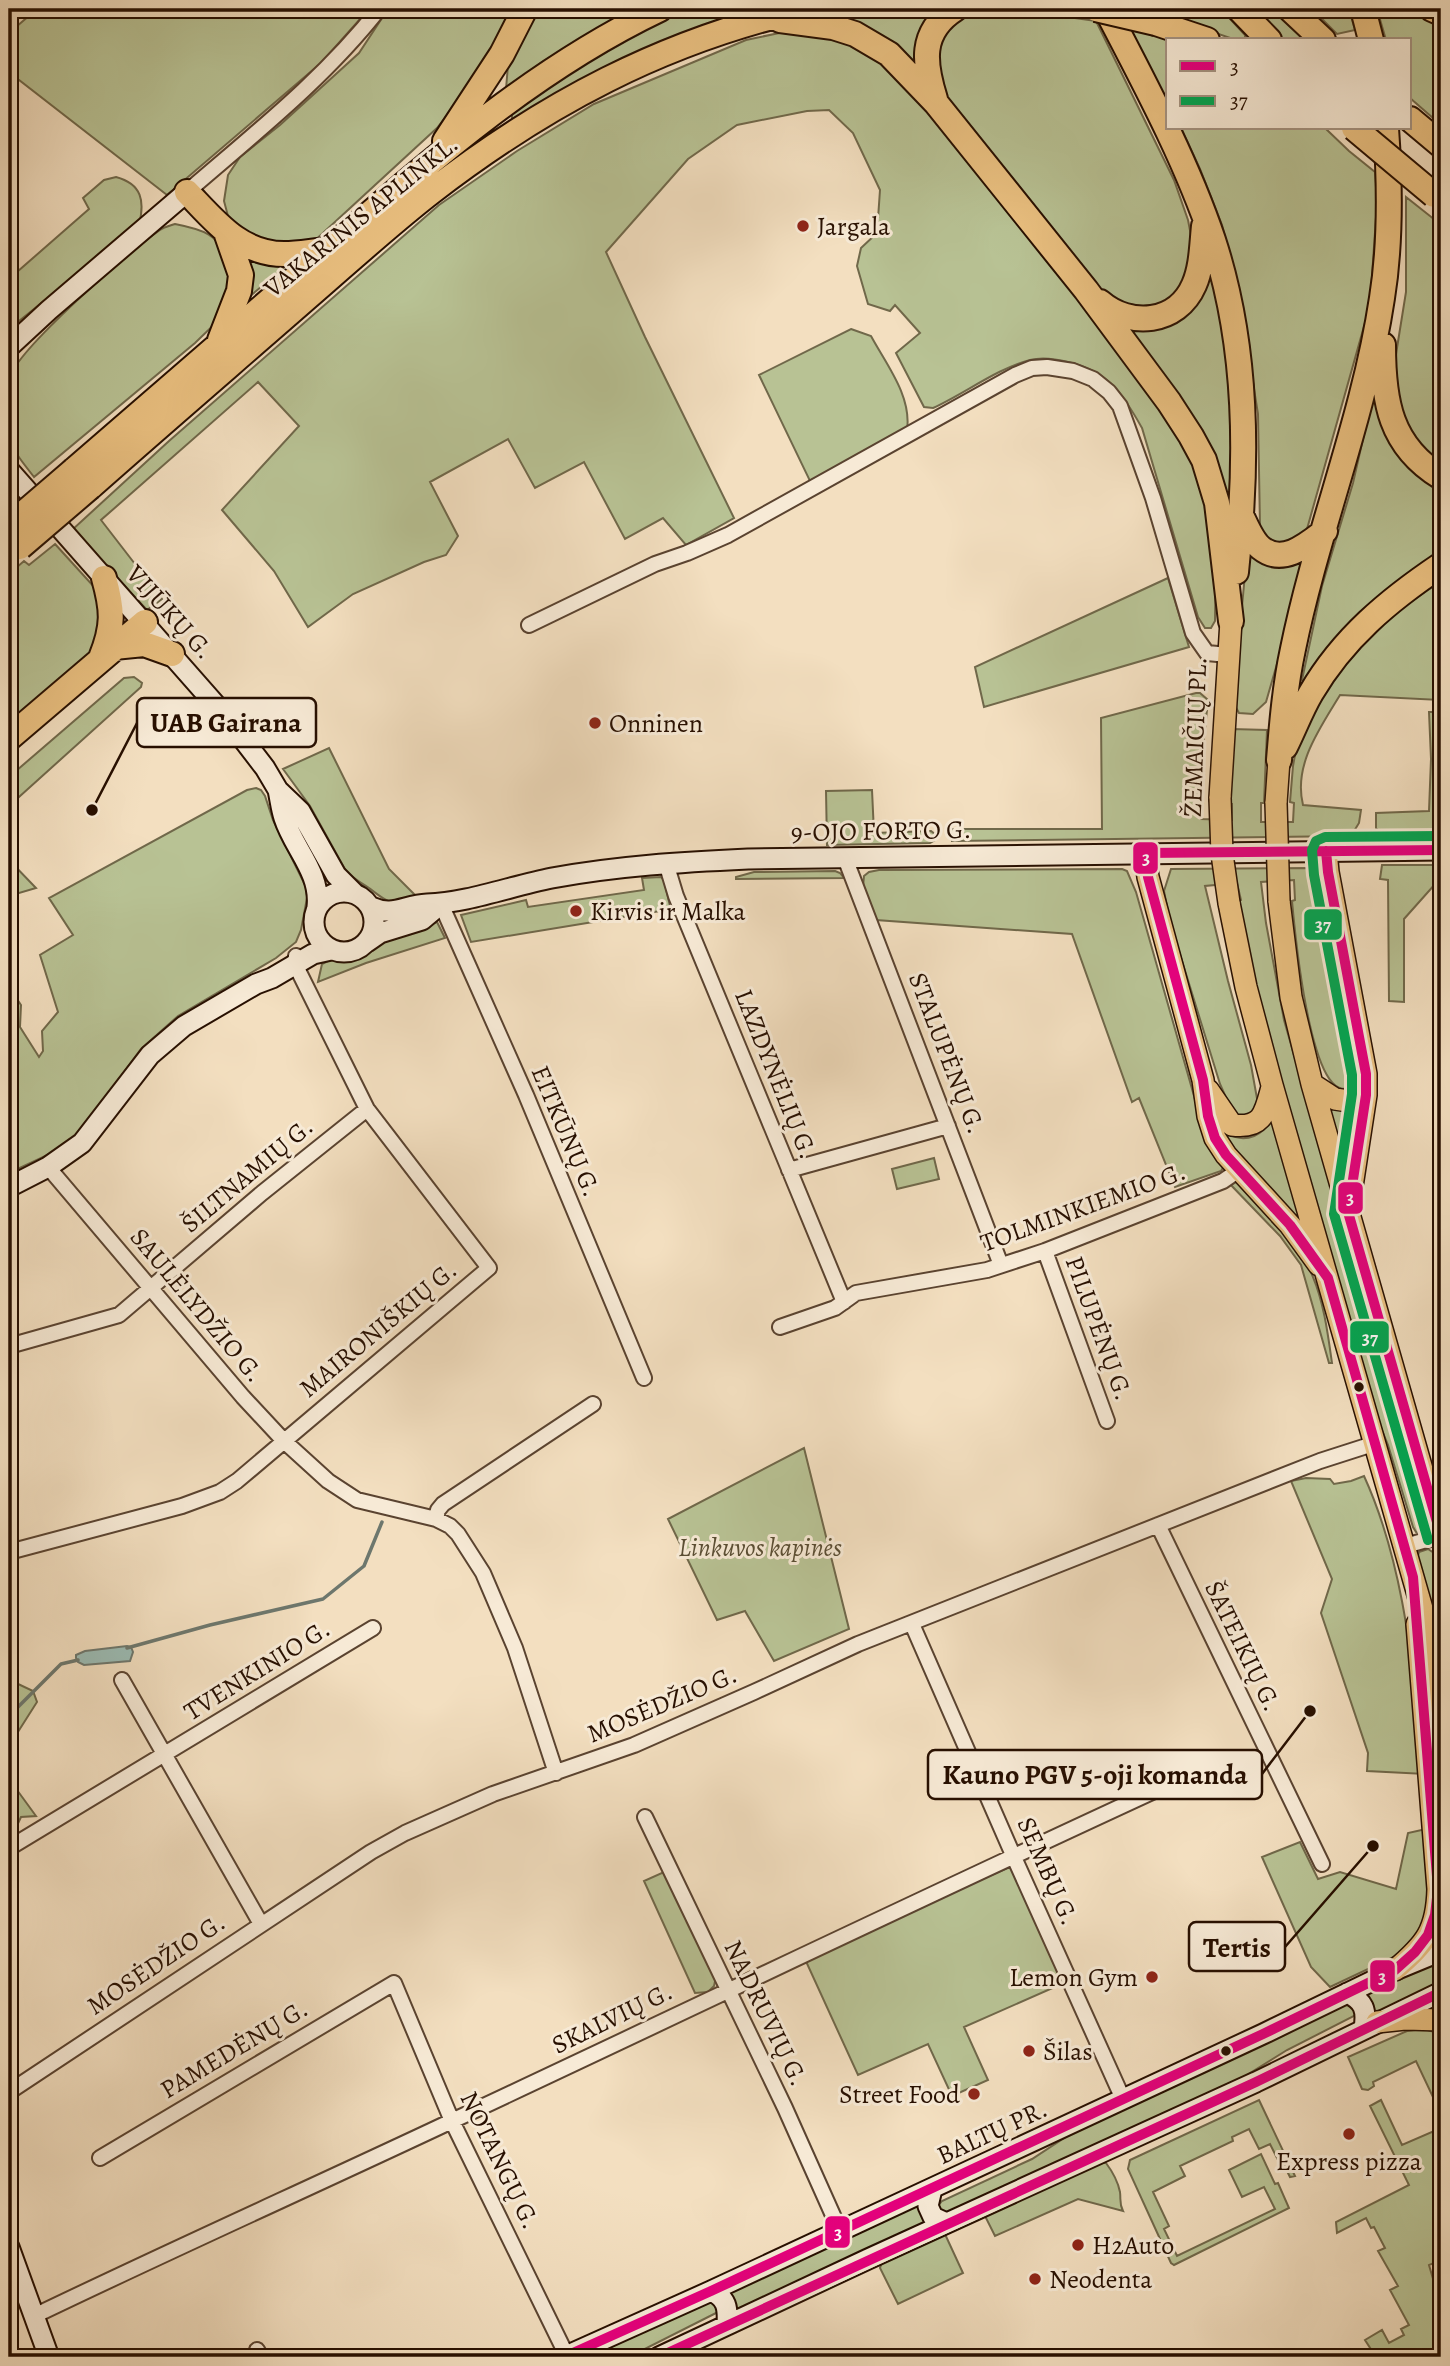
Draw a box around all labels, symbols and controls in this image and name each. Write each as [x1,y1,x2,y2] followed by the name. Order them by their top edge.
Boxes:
[1166,38,1412,130] legend
[1230,53,1239,81] text: 3
[1230,87,1248,115] text: 37
[256,127,466,306] street label: VAKARINIS APLINKL.
[817,209,890,244] place label: Jargala
[795,218,811,234] marker: Jargala
[118,556,222,667] street label: VIJŪKŲ G.
[1175,656,1215,818] street label: ŽEMAIČIŲ PL.
[137,698,316,747] callout: UAB Gairana
[150,704,302,742] text: UAB Gairana
[609,706,703,741] place label: Onninen
[587,715,603,731] marker: Onninen
[790,812,972,850] street label: 9-OJO FORTO G.
[1132,841,1159,875] line badge: 3
[1142,845,1150,871] text: 3
[590,894,746,929] place label: Kirvis ir Malka
[568,903,584,919] marker: Kirvis ir Malka
[1303,908,1343,941] line badge: 37
[1315,912,1332,938] text: 37
[900,967,994,1139] street label: STALUPĖNŲ G.
[726,984,826,1164] street label: LAZDYNĖLIŲ G.
[523,1060,609,1202] street label: EITKŪNŲ G.
[173,1109,321,1241] street label: ŠILTNAMIŲ G.
[975,1154,1191,1260] street label: TOLMINKIEMIO G.
[1337,1181,1364,1215] line badge: 3
[1346,1185,1354,1211] text: 3
[122,1220,272,1390] street label: SAULĖLYDŽIO G.
[1057,1251,1141,1405] street label: PILUPĖNŲ G.
[292,1253,464,1405] street label: MAIRONIŠKIŲ G.
[1349,1320,1390,1354] line badge: 37
[1362,1325,1379,1351] text: 37
[1352,1380,1366,1394] unlabelled marker
[678,1530,842,1565] park label: Linkuvos kapinės
[1196,1575,1290,1717] street label: ŠATEIKIŲ G.
[177,1611,337,1729] street label: TVENKINIO G.
[582,1657,742,1751] street label: MOSĖDŽIO G.
[928,1750,1262,1799] callout: Kauno PGV 5-oji komanda
[942,1756,1248,1794] text: Kauno PGV 5-oji komanda
[1009,1811,1087,1931] street label: SEMBŲ G.
[80,1905,232,2023] street label: MOSĖDŽIO G.
[1189,1922,1285,1971] callout: Tertis
[1203,1929,1271,1967] text: Tertis
[716,1934,816,2092] street label: NADRUVIŲ G.
[1369,1959,1396,1993] line badge: 3
[1009,1960,1138,1995] place label: Lemon Gym
[1378,1964,1386,1990] text: 3
[1144,1969,1160,1985] marker: Lemon Gym
[546,1974,678,2062] street label: SKALVIŲ G.
[154,1991,314,2107] street label: PAMEDĖNŲ G.
[1043,2034,1093,2069] place label: Šilas
[1021,2043,1037,2059] marker: Šilas
[1219,2044,1233,2058] unlabelled marker
[839,2077,960,2112] place label: Street Food
[452,2085,548,2235] street label: NOTANGŲ G.
[966,2086,982,2102] marker: Street Food
[931,2091,1053,2173] street label: BALTŲ PR.
[1341,2126,1357,2142] marker: Express pizza
[1276,2144,1422,2179] place label: Express pizza
[824,2215,851,2249] line badge: 3
[834,2220,842,2246] text: 3
[1092,2228,1174,2263] place label: H2Auto
[1070,2237,1086,2253] marker: H2Auto
[1049,2262,1152,2297] place label: Neodenta
[1027,2271,1043,2287] marker: Neodenta

